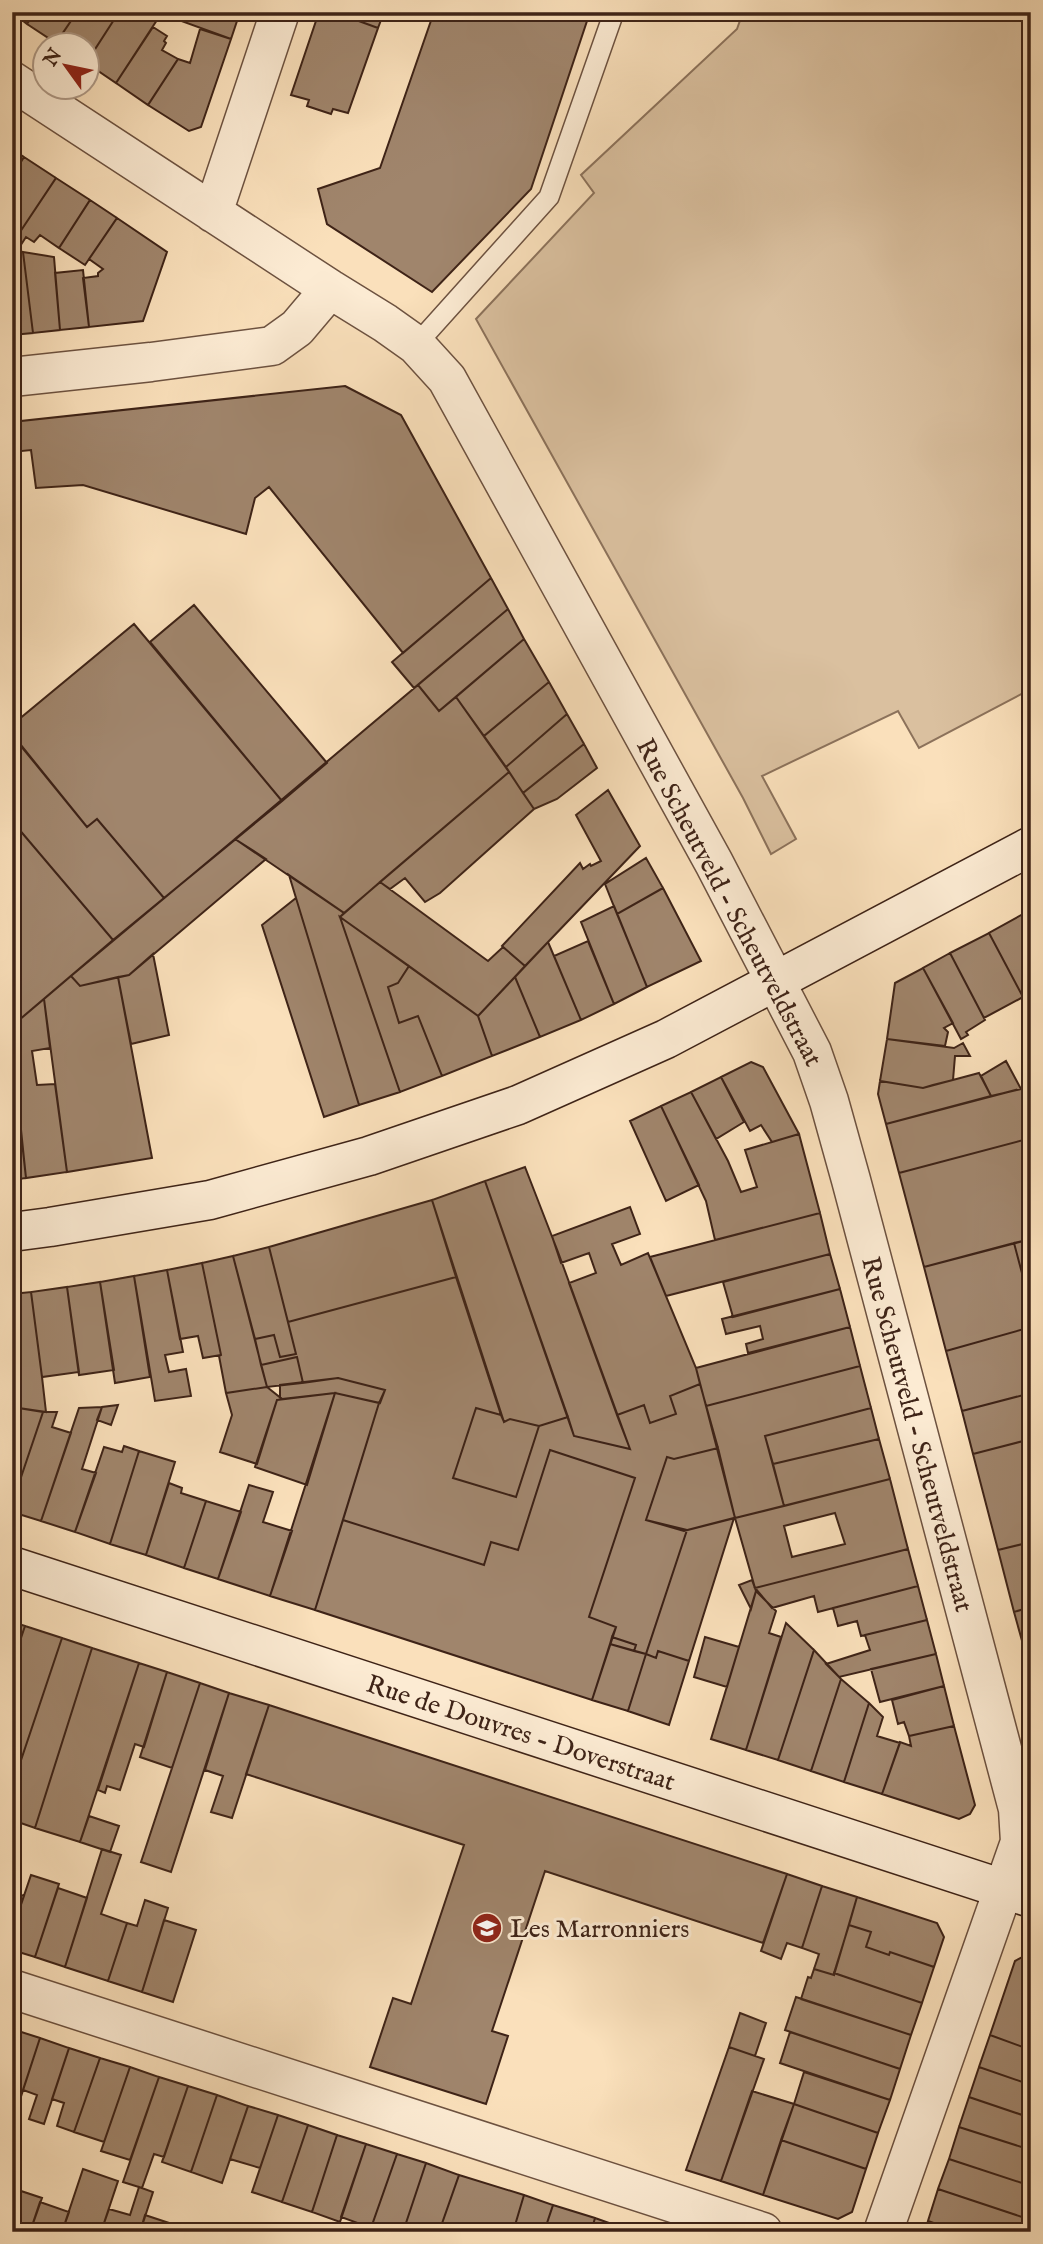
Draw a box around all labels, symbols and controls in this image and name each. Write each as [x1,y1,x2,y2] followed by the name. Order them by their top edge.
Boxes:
[32,32,102,102] north arrow
[38,44,68,72] text: N
[628,733,829,1072] street label: Rue Scheutveld - Scheutveldstraat
[853,1253,980,1616] street label: Rue Scheutveld - Scheutveldstraat
[362,1668,679,1799] street label: Rue de Douvres - Doverstraat
[470,1911,504,1945] school or university icon: Les Marronniers
[510,1913,689,1946] place label: Les Marronniers

